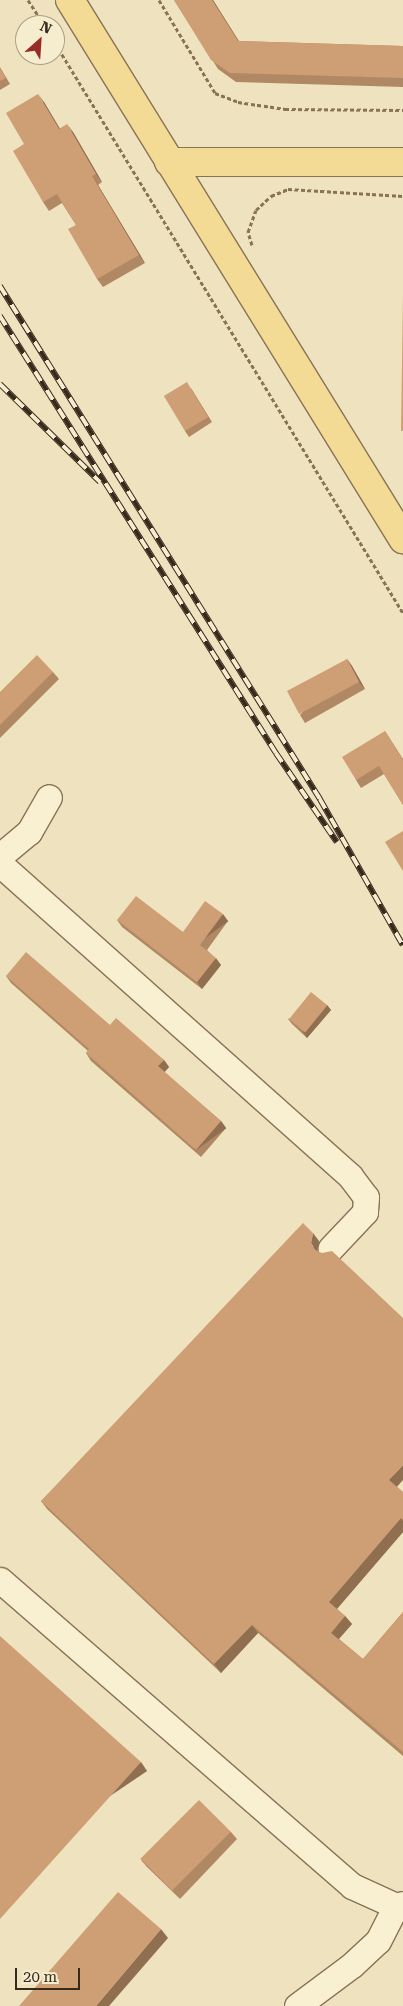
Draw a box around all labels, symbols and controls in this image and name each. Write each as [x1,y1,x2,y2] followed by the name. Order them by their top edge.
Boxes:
[15,15,65,65] north arrow
[38,18,54,37] text: N
[18,1958,82,1990] scale bar
[23,1968,57,1986] text: 20 m

